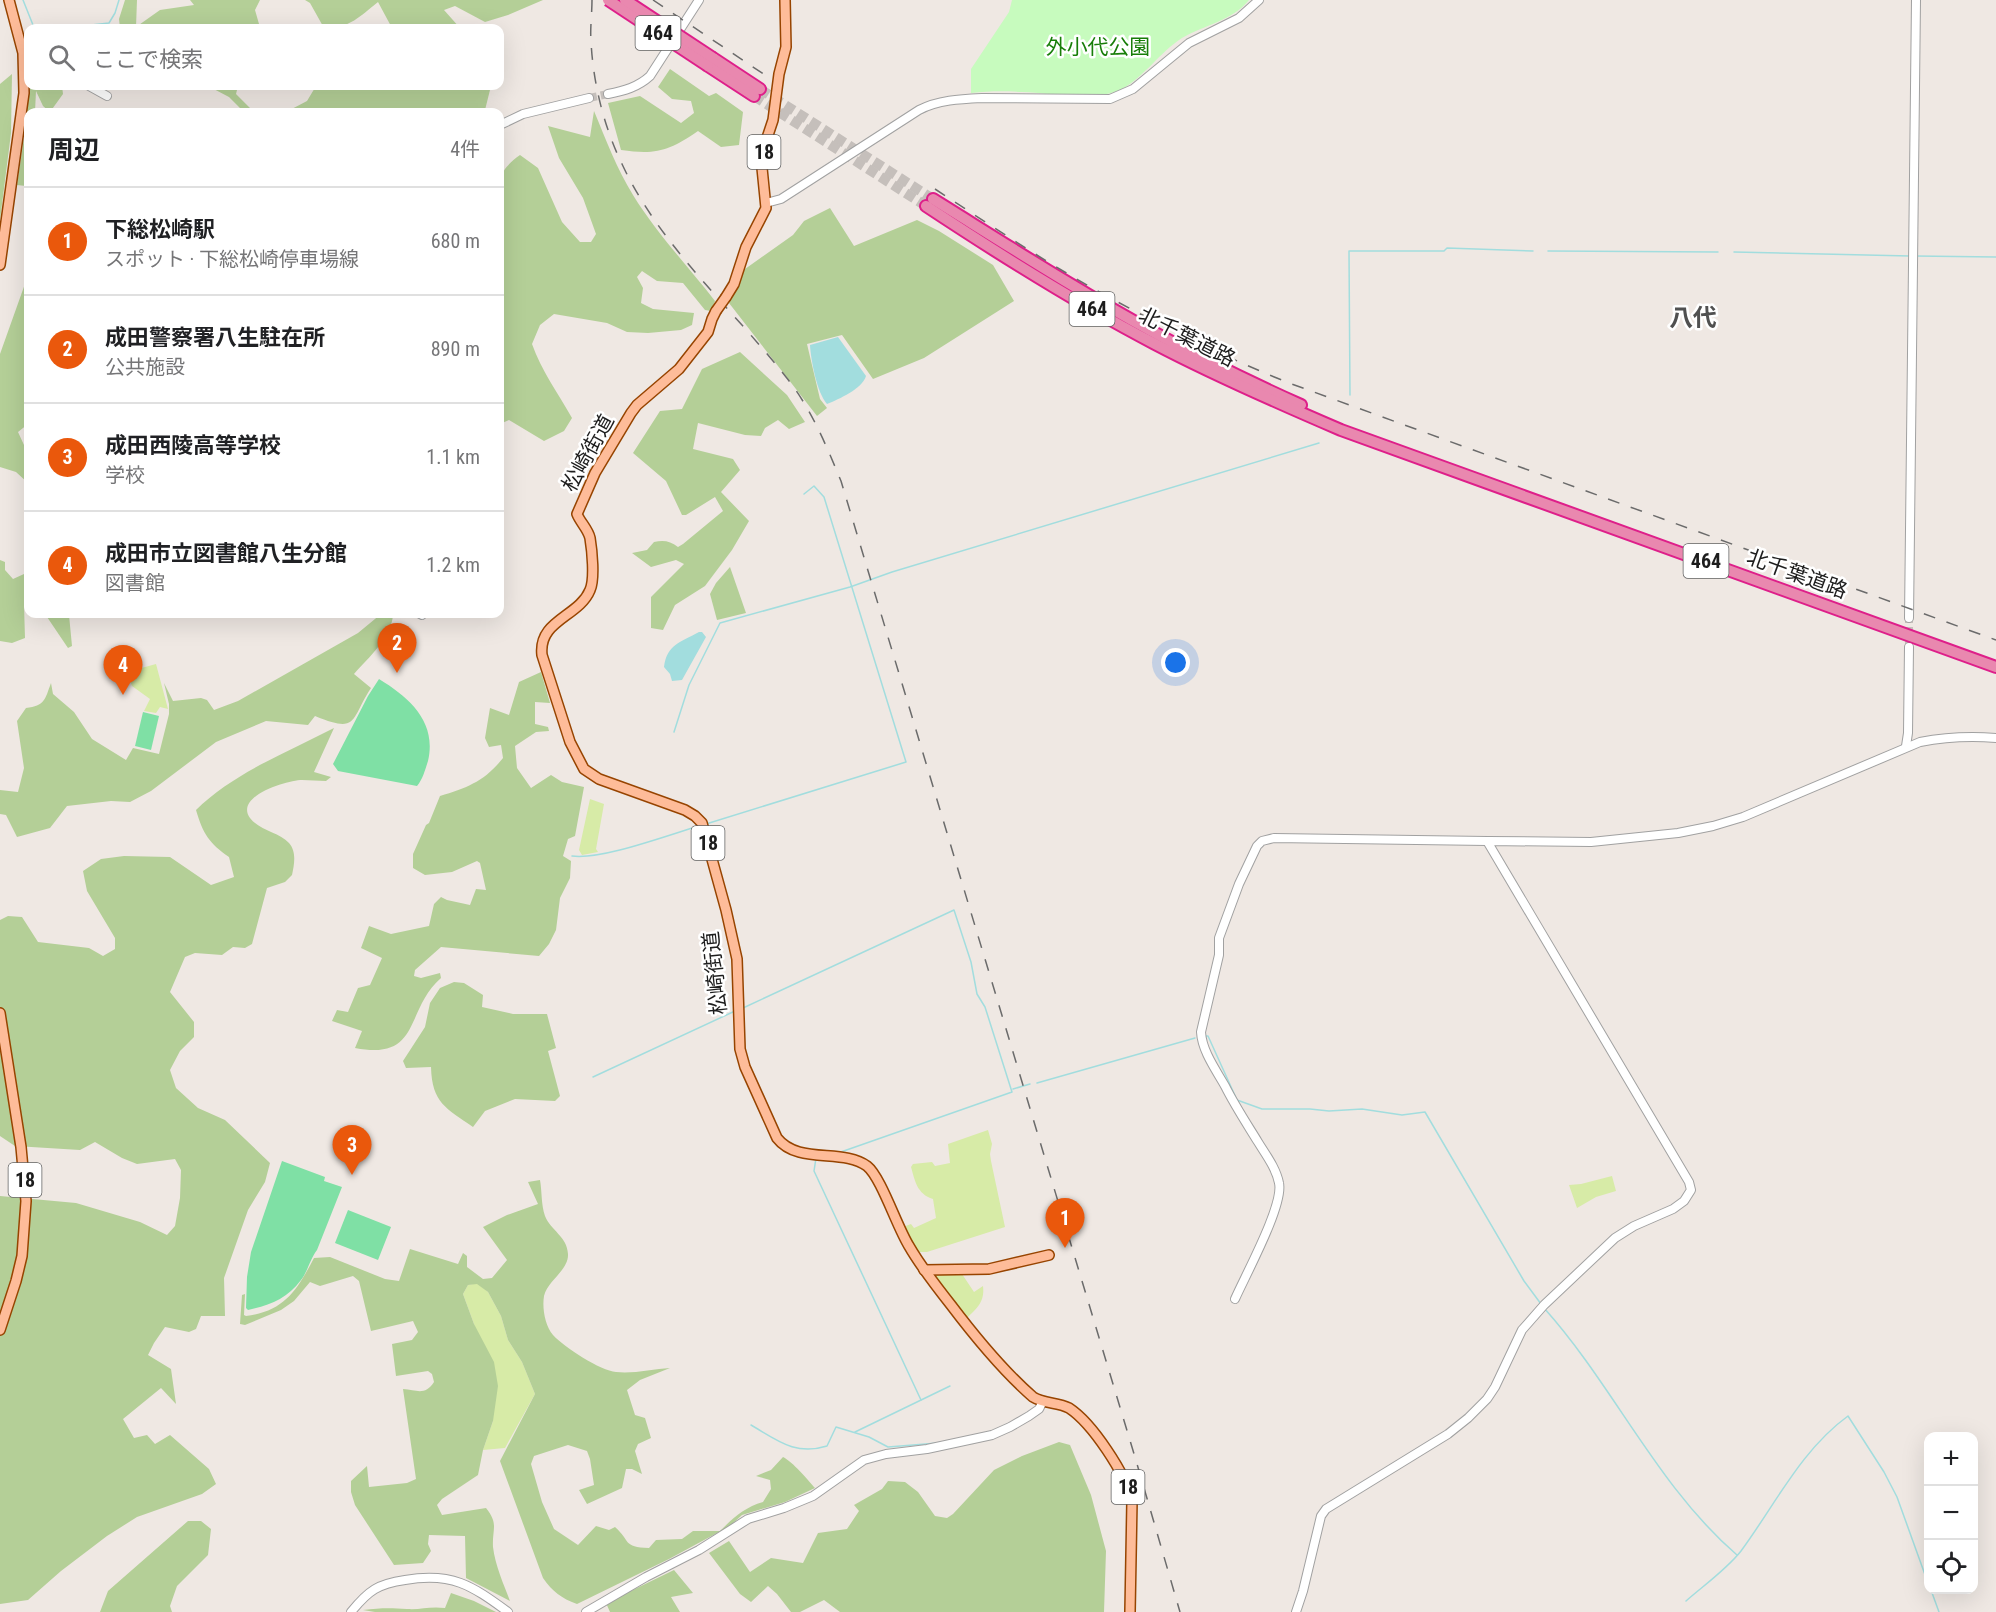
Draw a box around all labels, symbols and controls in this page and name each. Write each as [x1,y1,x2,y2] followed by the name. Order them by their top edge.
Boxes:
[636,16,680,50] road number: 464
[24,24,504,90] search box
[1046,35,1151,59] park label: 外小代公園
[45,41,78,74] icon: search
[93,47,203,72] text: ここで検索
[48,135,100,165] text: 周辺
[748,135,780,169] road number: 18
[450,137,480,161] text: 4件
[105,217,215,242] text: 下総松崎駅
[62,229,73,253] text: 1
[431,229,480,253] text: 680 m
[105,247,359,271] text: スポット · 下総松崎停車場線
[1070,292,1114,326] road number: 464
[1135,302,1239,372] street label: 北千葉道路
[1669,304,1717,332] district label: 八代
[105,325,325,350] text: 成田警察署八生駐在所
[62,337,73,361] text: 2
[431,337,480,361] text: 890 m
[105,355,185,379] text: 公共施設
[557,410,619,496] street label: 松崎街道
[105,433,281,458] text: 成田西陵高等学校
[62,445,73,469] text: 3
[426,445,480,469] text: 1.1 km
[105,463,145,487] text: 学校
[105,541,347,566] text: 成田市立図書館八生分館
[1684,544,1728,578] road number: 464
[1744,545,1850,603] street label: 北千葉道路
[62,553,73,577] text: 4
[426,553,480,577] text: 1.2 km
[105,571,165,595] text: 図書館
[378,624,416,673] pin: 2
[104,646,142,695] pin: 4
[1161,648,1190,677] your location
[692,826,724,860] road number: 18
[699,930,731,1016] street label: 松崎街道
[332,1126,372,1175] pin: 3
[9,1163,42,1197] road number: 18
[1046,1198,1084,1248] pin: 1
[1924,1432,1978,1594] map controls
[1924,1432,1978,1486] button: +
[1112,1470,1144,1504] road number: 18
[1924,1486,1978,1540] button: −
[1924,1540,1978,1594] button: locate

